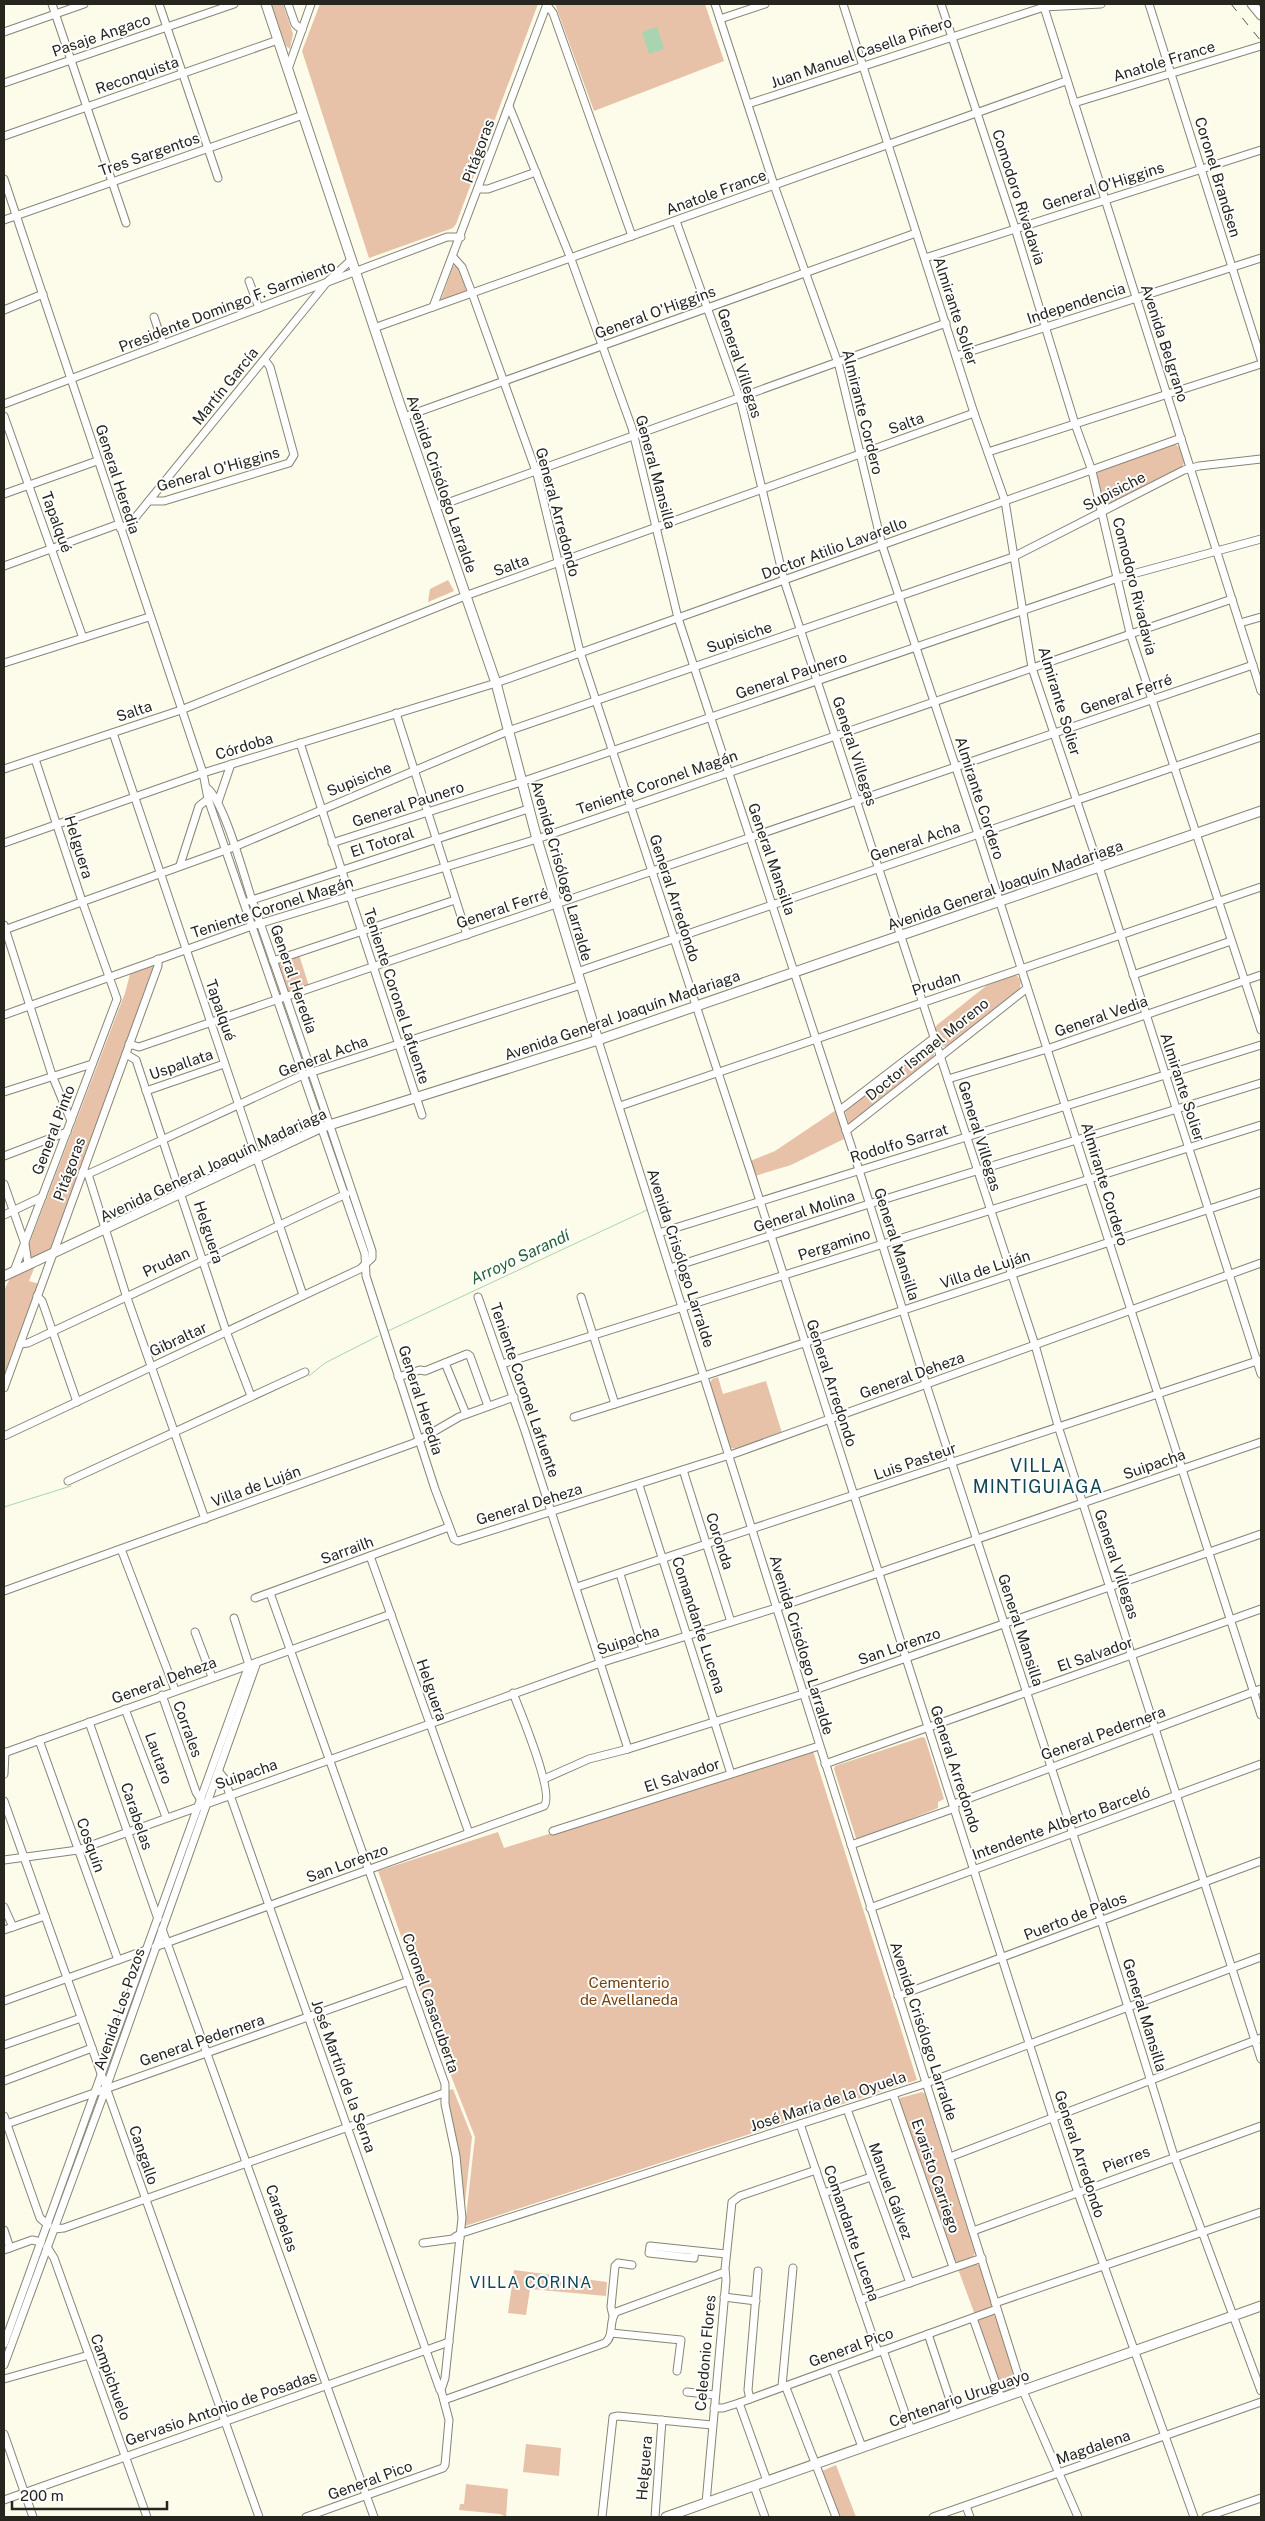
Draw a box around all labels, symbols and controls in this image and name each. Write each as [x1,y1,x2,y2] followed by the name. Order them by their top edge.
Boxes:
[50,10,152,60] street label: Pasaje Angaco
[768,13,954,91] street label: Juan Manuel Casella Piñero
[1111,37,1217,85] street label: Anatole France
[93,53,181,97] street label: Reconquista
[1192,115,1244,239] street label: Coronel Brandsen
[459,117,497,185] street label: Pitágoras
[989,127,1049,267] street label: Comodoro Rivadavia
[96,129,202,179] street label: Tres Sargentos
[1040,158,1166,214] street label: General O'Higgins
[663,166,769,218] street label: Anatole France
[930,255,982,367] street label: Almirante Solier
[116,257,338,355] street label: Presidente Domingo F. Sarmiento
[1025,279,1127,327] street label: Independencia
[592,282,718,342] street label: General O'Higgins
[1138,282,1192,404] street label: Avenida Belgrano
[714,306,766,420] street label: General Villegas
[189,344,261,428] street label: Martín García
[839,348,887,476] street label: Almirante Cordero
[404,393,480,575] street label: Avenida Crisólogo Larralde
[886,409,926,437] street label: Salta
[633,413,679,531] street label: General Mansilla
[92,422,144,536] street label: General Heredia
[155,443,281,495] street label: General O'Higgins
[533,446,583,578] street label: General Arredondo
[1080,468,1148,514] street label: Supisiche
[38,489,76,555] street label: Tapalqué
[759,514,909,582] street label: Doctor Atilio Lavarello
[1110,515,1160,657] street label: Comodoro Rivadavia
[491,551,531,579] street label: Salta
[704,618,774,656] street label: Supisiche
[1035,645,1085,758] street label: Almirante Solier
[733,648,849,702] street label: General Paunero
[1078,670,1174,718] street label: General Ferré
[829,694,881,808] street label: General Villegas
[114,697,154,725] street label: Salta
[213,729,275,763] street label: Córdoba
[952,734,1008,862] street label: Almirante Cordero
[574,746,740,818] street label: Teniente Coronel Magán
[324,758,394,800] street label: Supisiche
[350,778,466,830] street label: General Paunero
[528,779,596,963] street label: Avenida Crisólogo Larralde
[745,801,799,917] street label: General Mansilla
[61,814,97,880] street label: Helguera
[868,818,962,864] street label: General Acha
[348,824,416,860] street label: El Totoral
[646,832,704,964] street label: General Arredondo
[885,837,1125,933] street label: Avenida General Joaquín Madariaga
[189,873,355,941] street label: Teniente Coronel Magán
[454,884,550,932] street label: General Ferré
[361,906,433,1086] street label: Teniente Coronel Lafuente
[267,922,321,1036] street label: General Heredia
[502,967,742,1063] street label: Avenida General Joaquín Madariaga
[910,967,962,999] street label: Prudan
[203,977,239,1043] street label: Tapalqué
[1052,992,1150,1040] street label: General Vedia
[862,994,992,1104] street label: Doctor Ismael Moreno
[1157,1031,1209,1143] street label: Almirante Solier
[276,1032,370,1080] street label: General Acha
[147,1045,215,1083] street label: Uspallata
[955,1079,1005,1193] street label: General Villegas
[28,1083,78,1177] street label: General Pinto
[97,1105,329,1225] street label: Avenida General Joaquín Madariaga
[848,1120,950,1166] street label: Rodolfo Sarrat
[1078,1120,1132,1248] street label: Almirante Cordero
[50,1135,88,1203] street label: Pitágoras
[644,1167,718,1349] street label: Avenida Crisólogo Larralde
[871,1186,923,1302] street label: General Mansilla
[751,1187,857,1235] street label: General Molina
[191,1199,227,1265] street label: Helguera
[796,1224,872,1264] street label: Pergamino
[467,1225,575,1288] water label: Arroyo Sarandí
[140,1244,192,1280] street label: Prudan
[938,1246,1032,1292] street label: Villa de Luján
[487,1300,563,1480] street label: Teniente Coronel Lafuente
[803,1317,861,1449] street label: General Arredondo
[147,1318,210,1360] street label: Gibraltar
[395,1343,447,1457] street label: General Heredia
[857,1348,967,1402] street label: General Deheza
[871,1439,959,1483] street label: Luis Pasteur
[1121,1445,1187,1483] street label: Suipacha
[973,1455,1103,1497] district label: VILLA MINTIGUIAGA
[209,1462,303,1510] street label: Villa de Luján
[474,1480,584,1528] street label: General Deheza
[1091,1507,1143,1621] street label: General Villegas
[703,1510,737,1572] street label: Coronda
[318,1533,376,1567] street label: Sarrailh
[767,1553,837,1737] street label: Avenida Crisólogo Larralde
[669,1554,729,1696] street label: Comandante Lucena
[995,1572,1047,1688] street label: General Mansilla
[595,1622,661,1658] street label: Suipacha
[856,1624,942,1668] street label: San Lorenzo
[1055,1633,1135,1675] street label: El Salvador
[109,1653,219,1707] street label: General Deheza
[413,1657,451,1723] street label: Helguera
[170,1698,206,1760] street label: Corrales
[927,1703,985,1835] street label: General Arredondo
[1039,1703,1167,1763] street label: General Pedernera
[142,1730,176,1786] street label: Lautaro
[213,1755,279,1793] street label: Suipacha
[642,1755,722,1795] street label: El Salvador
[118,1780,156,1852] street label: Carabelas
[970,1783,1152,1863] street label: Intendente Alberto Barceló
[73,1816,109,1874] street label: Cosquín
[304,1840,390,1886] street label: San Lorenzo
[1021,1889,1129,1943] street label: Puerto de Palos
[399,1931,463,2075] street label: Coronel Casacuberta
[887,1940,961,2122] street label: Avenida Crisólogo Larralde
[90,1946,148,2072] street label: Avenida Los Pozos
[1120,1956,1170,2074] street label: General Mansilla
[580,1974,678,2008] park label: Cementerio de Avellaneda
[308,1997,380,2155] street label: José Martín de la Serna
[137,2011,267,2069] street label: General Pedernera
[748,2068,908,2134] street label: José María de la Oyuela
[1051,2088,1109,2220] street label: General Arredondo
[909,2117,963,2235] street label: Evaristo Carriego
[126,2123,162,2187] street label: Cangallo
[866,2140,916,2242] street label: Manuel Gálvez
[1100,2142,1152,2176] street label: Pierres
[821,2163,883,2303] street label: Comandante Lucena
[263,2182,301,2254] street label: Carabelas
[470,2273,592,2292] district label: VILLA CORINA
[691,2294,719,2412] street label: Celedonio Flores
[806,2324,896,2370] street label: General Pico
[88,2331,134,2423] street label: Campichuelo
[887,2366,1031,2430] street label: Centenario Uruguayo
[123,2367,319,2449] street label: Gervasio Antonio de Posadas
[1054,2426,1132,2468] street label: Magdalena
[633,2435,655,2501] street label: Helguera
[325,2457,415,2503] street label: General Pico
[12,2478,168,2510] scale bar
[20,2487,64,2504] text: 200 m

